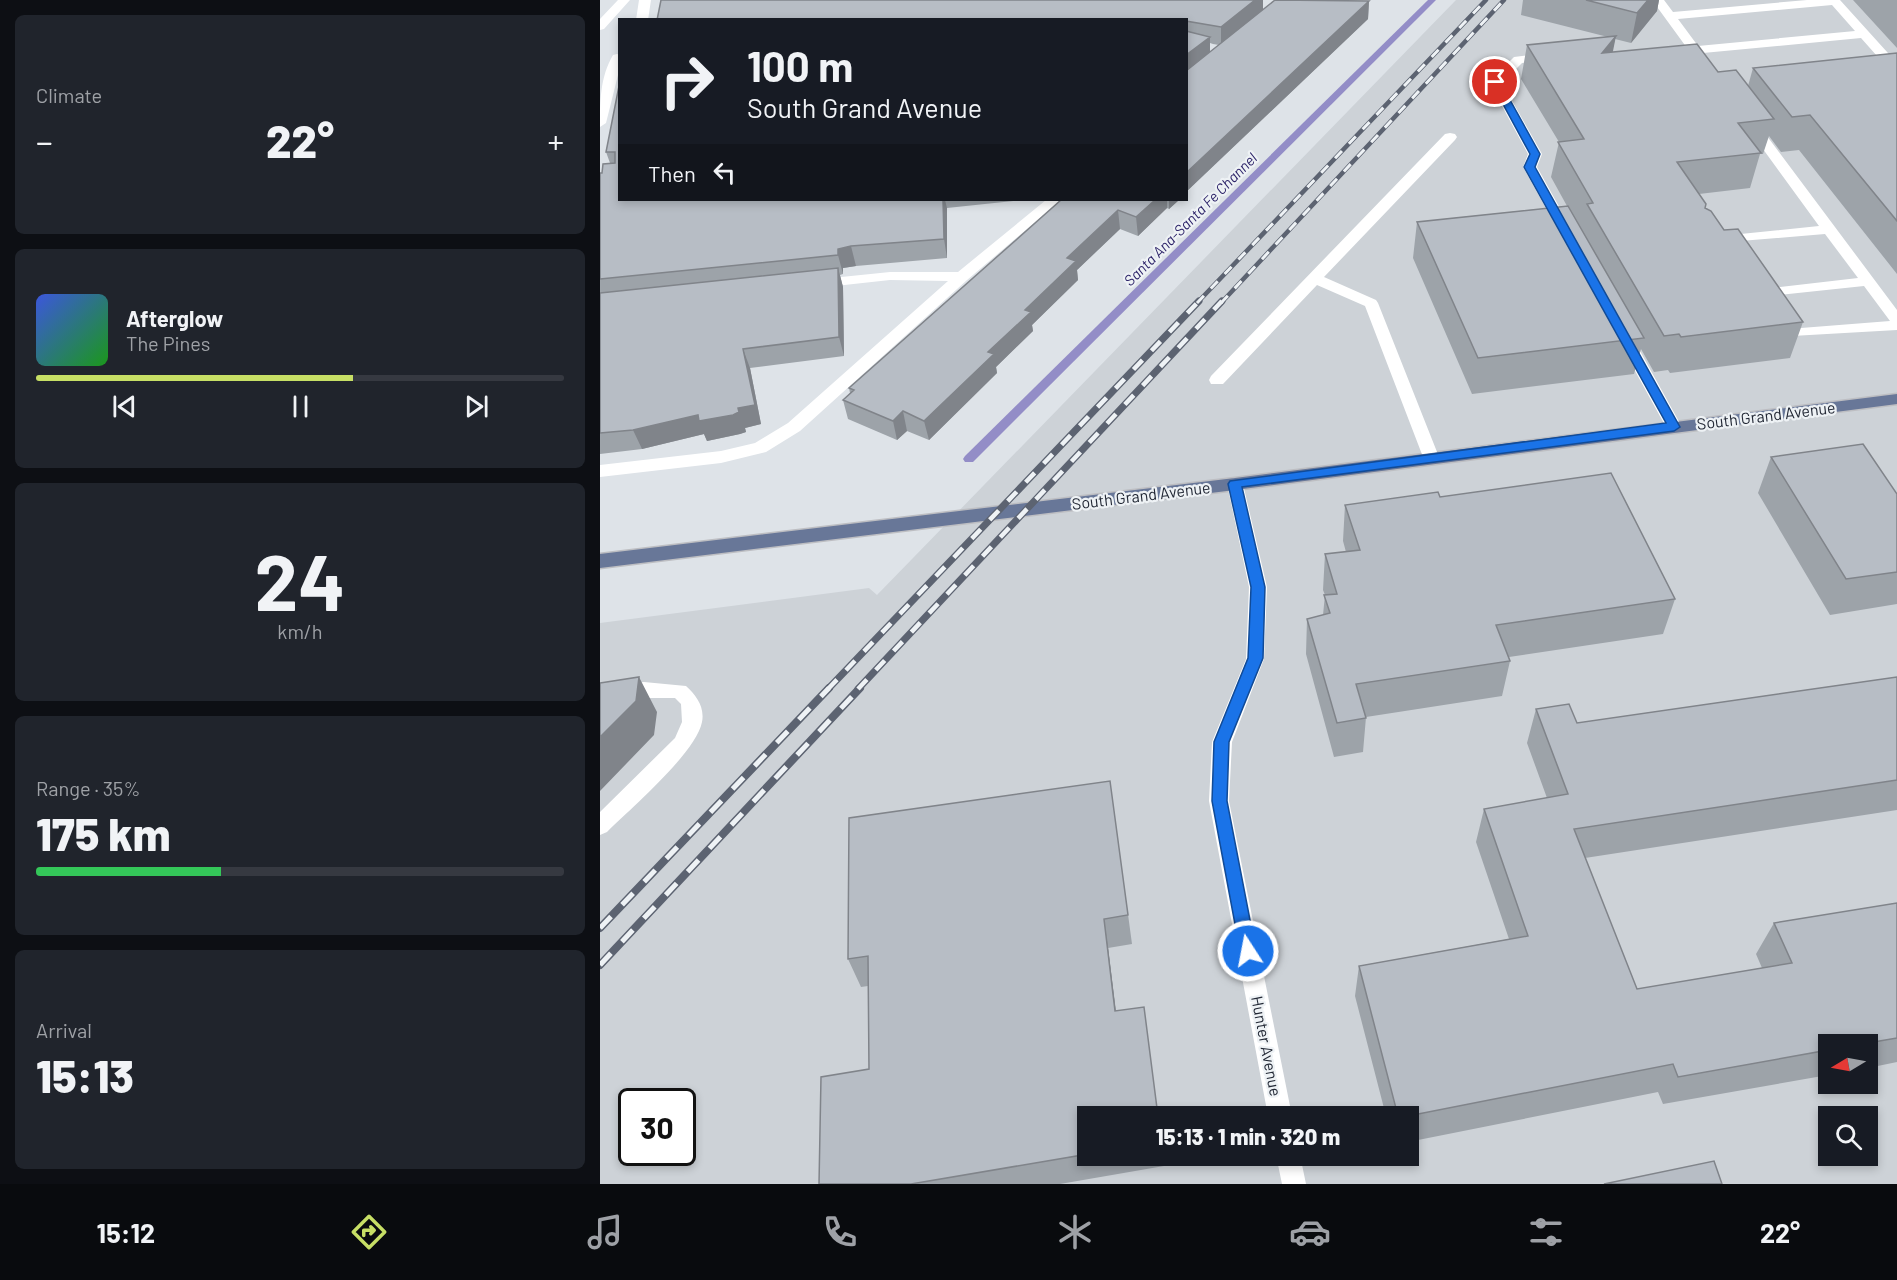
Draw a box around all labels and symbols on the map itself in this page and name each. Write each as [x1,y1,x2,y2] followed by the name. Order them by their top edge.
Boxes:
[1469,56,1520,107] pin
[1120,148,1261,289] water label: Santa Ana-Santa Fe Channel
[1696,397,1836,433] street label: South Grand Avenue
[1071,477,1211,513] street label: South Grand Avenue
[1216,919,1280,983] position arrow
[1248,994,1286,1098] street label: Hunter Avenue
[1818,1034,1878,1094] north arrow
[618,1088,696,1166] speed limit sign: 30

